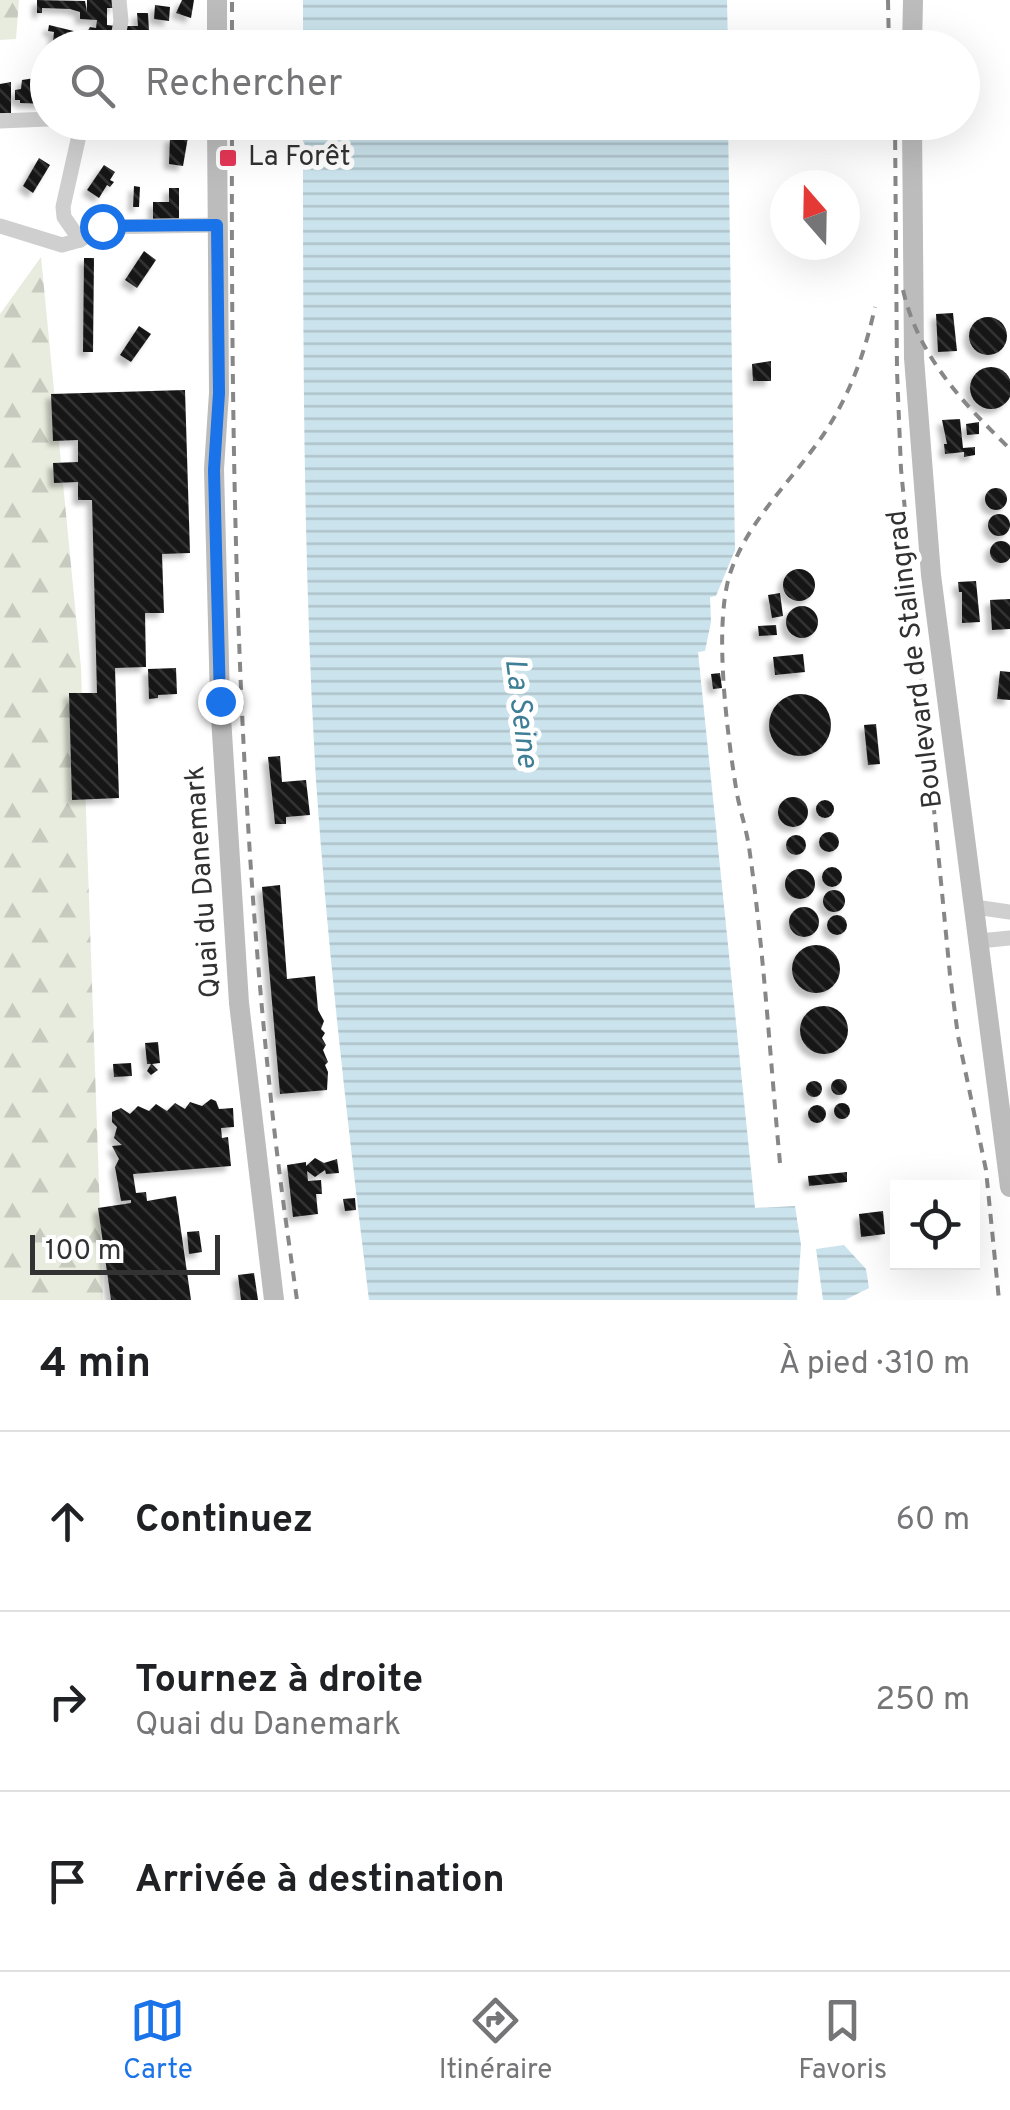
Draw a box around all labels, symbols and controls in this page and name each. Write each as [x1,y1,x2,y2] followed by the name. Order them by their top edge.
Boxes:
[30,30,980,140] search box
[65,58,120,113] icon: search
[145,61,343,110] text: Rechercher
[248,140,350,176] place label: La Forêt
[217,147,239,169] marker: La Forêt
[770,170,860,260] north arrow
[80,204,126,250] route start
[880,508,952,810] street label: Boulevard de Stalingrad
[495,656,545,770] water label: La Seine
[198,679,244,725] route end
[178,765,230,999] street label: Quai du Danemark
[890,1180,980,1270] map controls
[890,1180,980,1270] button: locate
[30,1230,220,1274] scale bar
[45,1234,121,1270] text: 100 m
[40,1339,151,1392] text: 4 min
[779,1345,970,1385] text: À pied · 310 m
[40,1494,95,1549] icon: ahead
[135,1497,313,1546] text: Continuez
[896,1501,970,1541] text: 60 m
[135,1657,423,1706] text: Tournez à droite
[40,1674,95,1729] icon: right
[875,1681,970,1721] text: 250 m
[135,1706,401,1746] text: Quai du Danemark
[40,1854,95,1909] icon: arrive
[135,1857,505,1906] text: Arrivée à destination
[123,1993,193,2089] tab: Carte
[439,1993,552,2089] tab: Itinéraire
[798,1993,887,2089] tab: Favoris

